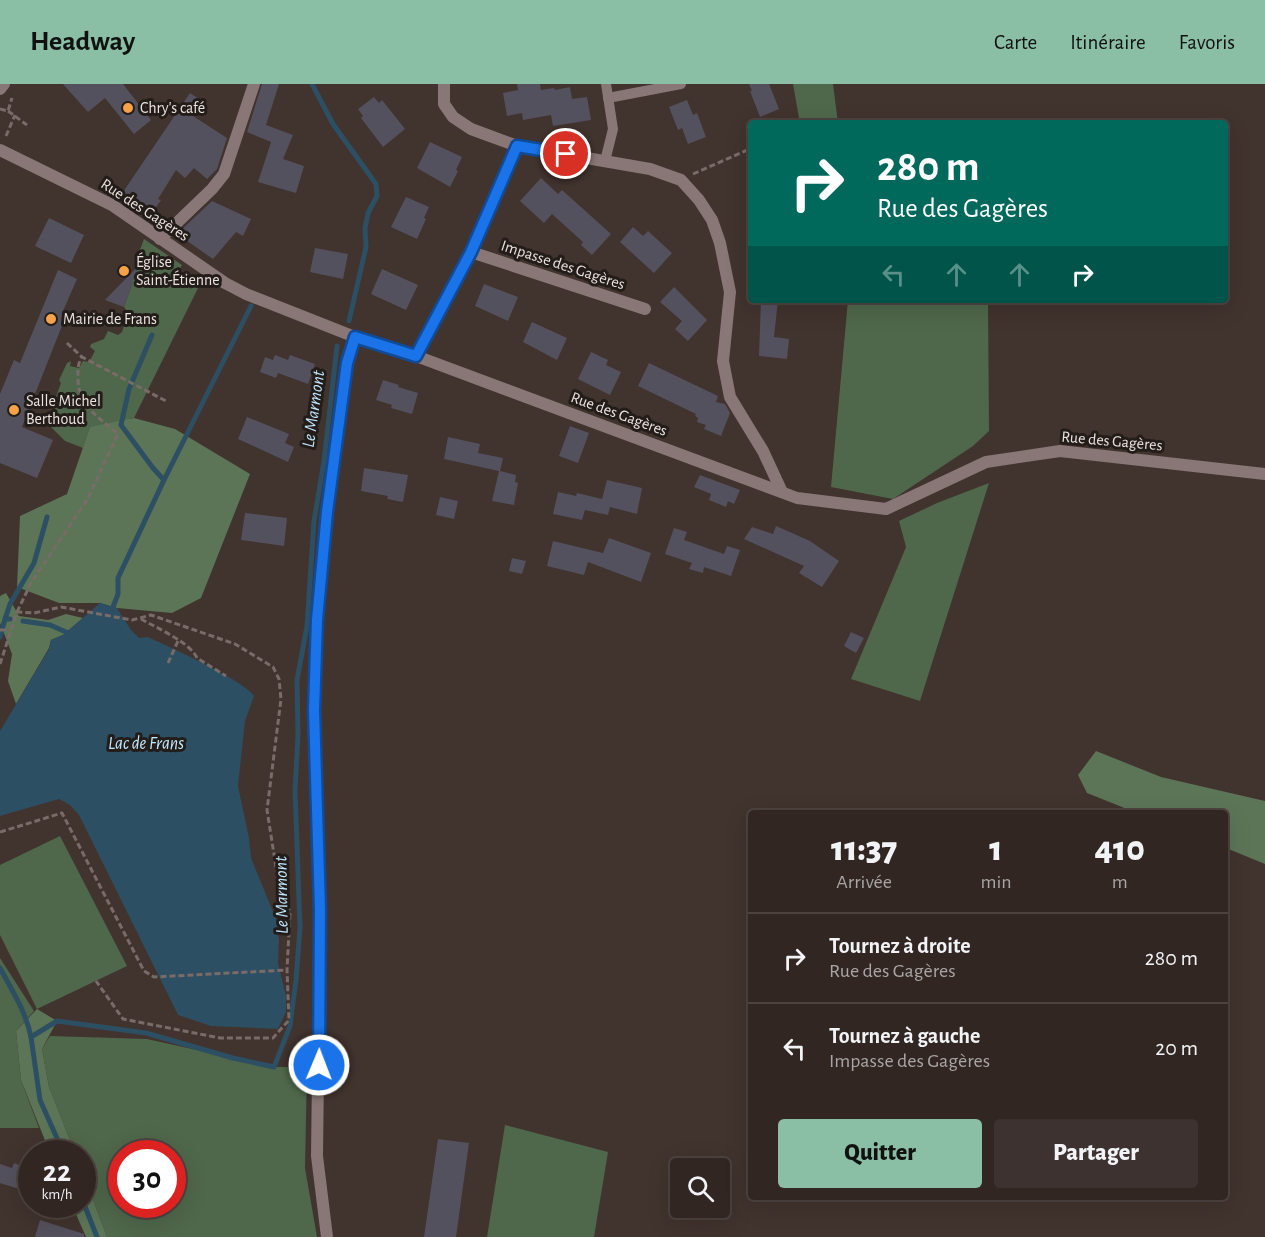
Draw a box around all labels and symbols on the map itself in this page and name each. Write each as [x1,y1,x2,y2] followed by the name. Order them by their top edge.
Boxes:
[140,100,205,117] place label: Chry's café
[121,101,135,115] marker: Chry's café
[540,128,591,179] pin
[98,176,192,244] street label: Rue des Gagères
[499,237,627,293] street label: Impasse des Gagères
[136,252,220,288] place label: Église Saint-Étienne
[117,264,131,278] marker: Église Saint-Étienne
[63,311,157,327] place label: Mairie de Frans
[44,312,58,326] marker: Mairie de Frans
[300,369,328,449] water label: Le Marmont
[569,389,669,439] street label: Rue des Gagères
[26,393,101,427] place label: Salle Michel Berthoud
[7,403,21,417] marker: Salle Michel Berthoud
[1061,429,1163,453] street label: Rue des Gagères
[108,735,184,753] water label: Lac de Frans
[272,856,292,934] water label: Le Marmont
[287,1033,351,1097] position arrow
[108,1140,186,1218] speed limit sign: 30

